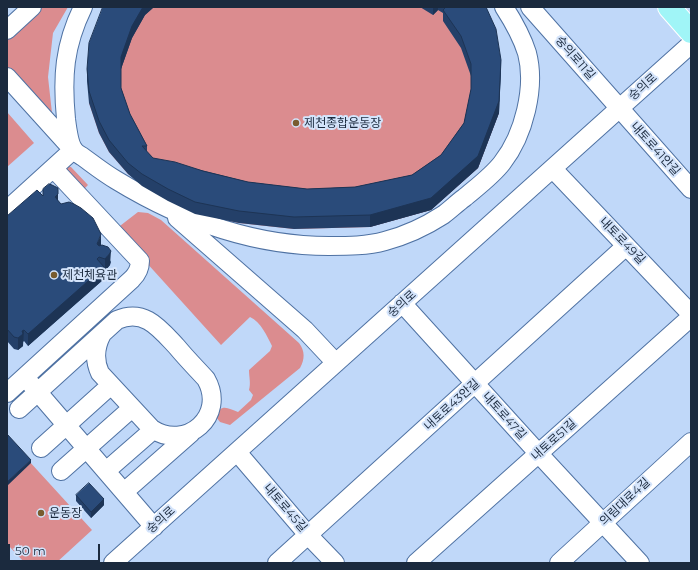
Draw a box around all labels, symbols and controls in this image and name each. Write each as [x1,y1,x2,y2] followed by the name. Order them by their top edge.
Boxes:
[552,33,598,83] street label: 숭의로11길
[626,71,660,103] street label: 숭의로
[304,116,381,130] place label: 제천종합운동장
[291,118,301,128] marker: 제천종합운동장
[627,119,683,179] street label: 내토로41안길
[596,215,648,267] street label: 내토로49길
[62,268,117,282] place label: 제천체육관
[49,270,59,280] marker: 제천체육관
[385,288,419,320] street label: 숭의로
[421,376,483,434] street label: 내토로43안길
[479,389,529,443] street label: 내토로47길
[529,416,579,464] street label: 내토로51길
[597,475,653,529] street label: 의림대로4길
[260,481,310,535] street label: 내토로45길
[144,504,178,536] street label: 숭의로
[49,506,82,520] place label: 운동장
[36,508,46,518] marker: 운동장
[10,536,102,562] scale bar
[15,543,46,558] text: 50 m

